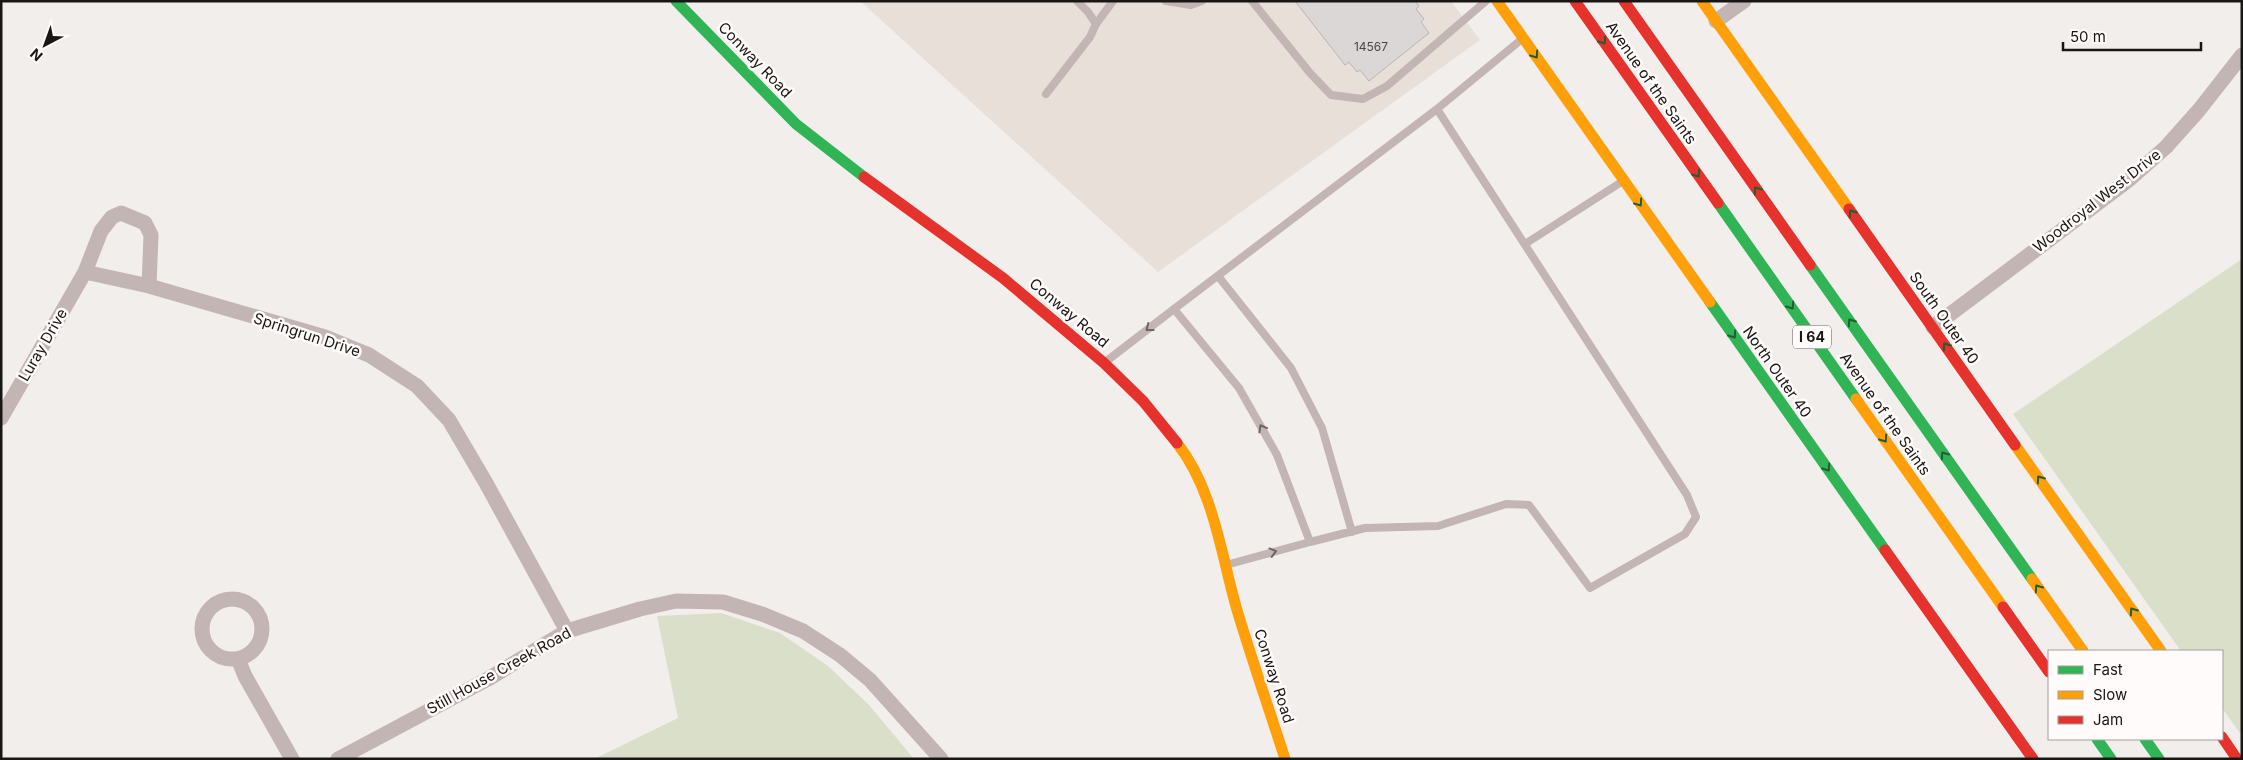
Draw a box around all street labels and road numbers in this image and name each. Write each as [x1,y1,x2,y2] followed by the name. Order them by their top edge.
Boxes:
[714,18,796,102] street label: Conway Road
[1602,18,1701,148] street label: Avenue of the Saints
[2029,145,2164,256] street label: Woodroyal West Drive
[1906,268,1983,368] street label: South Outer 40
[1026,274,1113,351] street label: Conway Road
[14,305,71,385] street label: Luray Drive
[251,308,363,361] street label: Springrun Drive
[1739,322,1816,421] street label: North Outer 40
[1793,326,1831,348] road number: I 64
[1836,349,1935,479] street label: Avenue of the Saints
[423,623,574,718] street label: Still House Creek Road
[1250,626,1299,725] street label: Conway Road

